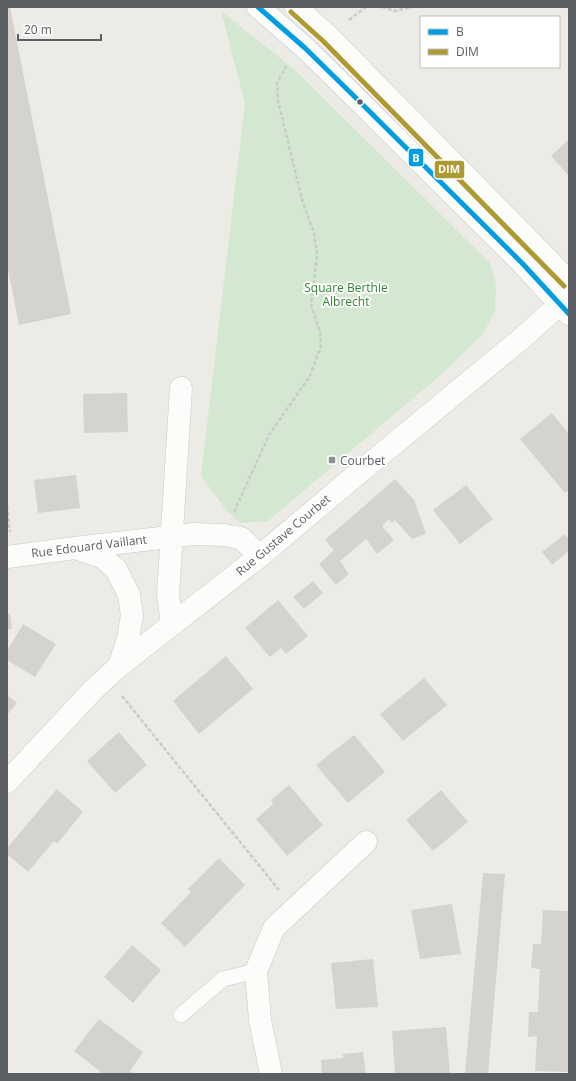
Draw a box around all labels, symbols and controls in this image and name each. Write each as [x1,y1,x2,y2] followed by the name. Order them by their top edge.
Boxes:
[18,16,101,42] scale bar
[420,16,560,68] legend
[24,21,52,38] text: 20 m
[456,23,464,40] text: B
[456,43,479,60] text: DIM
[355,97,365,107] unlabelled marker
[408,148,424,167] line badge: B
[412,150,420,165] text: B
[434,160,465,179] line badge: DIM
[438,161,460,176] text: DIM
[304,279,388,310] park label: Square Berthie Albrecht
[340,452,385,469] place label: Courbet
[327,455,337,465] marker: Courbet
[232,490,334,580] street label: Rue Gustave Courbet
[30,530,148,562] street label: Rue Edouard Vaillant

